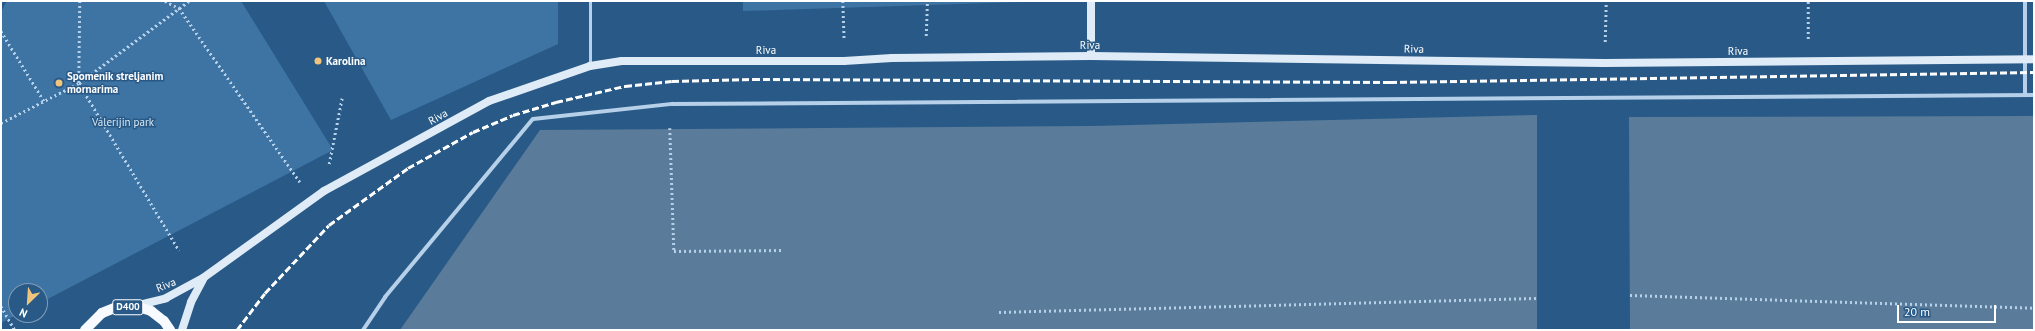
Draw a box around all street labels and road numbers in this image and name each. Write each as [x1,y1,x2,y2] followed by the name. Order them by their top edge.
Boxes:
[1080,38,1100,52] street label: Riva
[1404,42,1424,56] street label: Riva
[756,43,776,57] street label: Riva
[1728,44,1748,58] street label: Riva
[426,106,450,128] street label: Riva
[154,275,178,295] street label: Riva
[112,299,144,315] road number: D400

